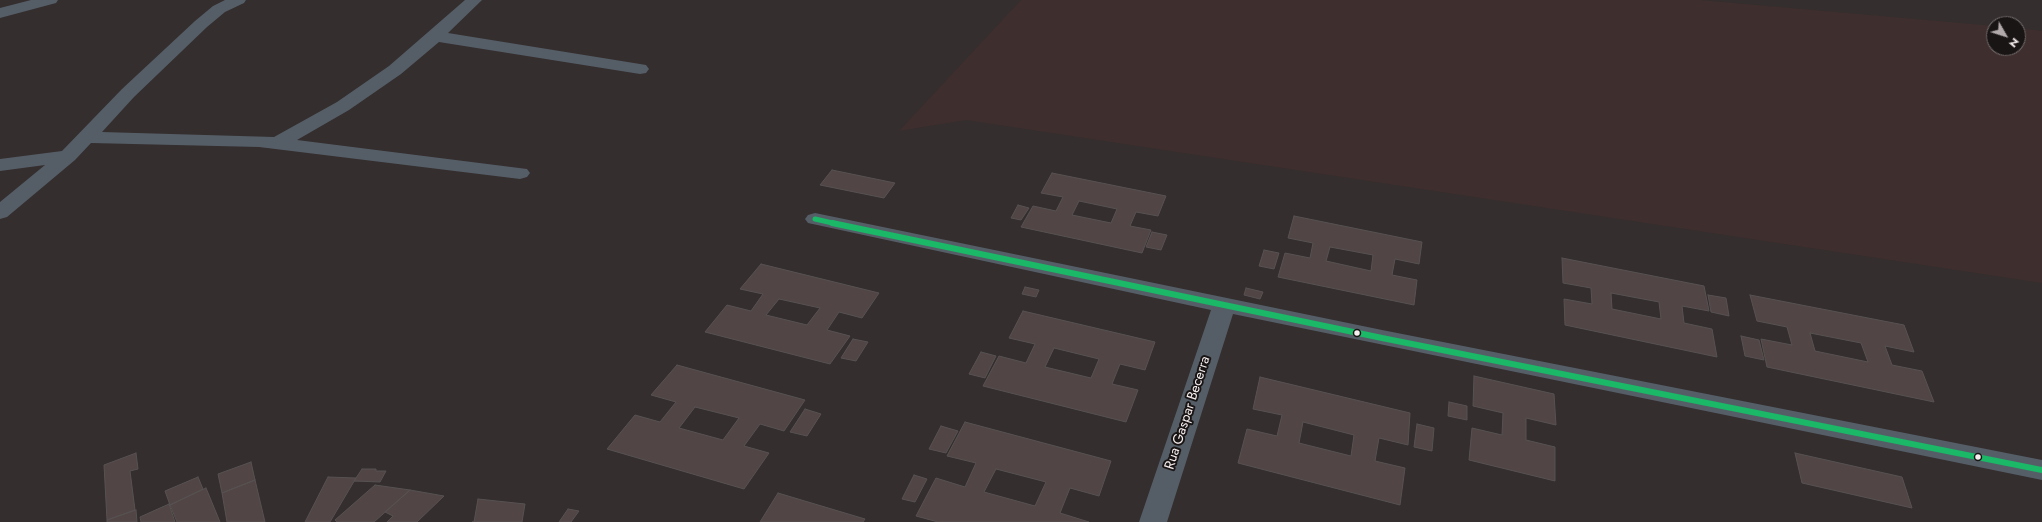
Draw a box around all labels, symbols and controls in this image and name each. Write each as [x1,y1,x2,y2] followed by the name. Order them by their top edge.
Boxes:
[1986,16,2026,56] north arrow
[2006,34,2024,51] text: N
[1352,328,1362,338] unlabelled marker
[1162,354,1214,472] street label: Rua Gaspar Becerra
[1973,452,1983,462] unlabelled marker

